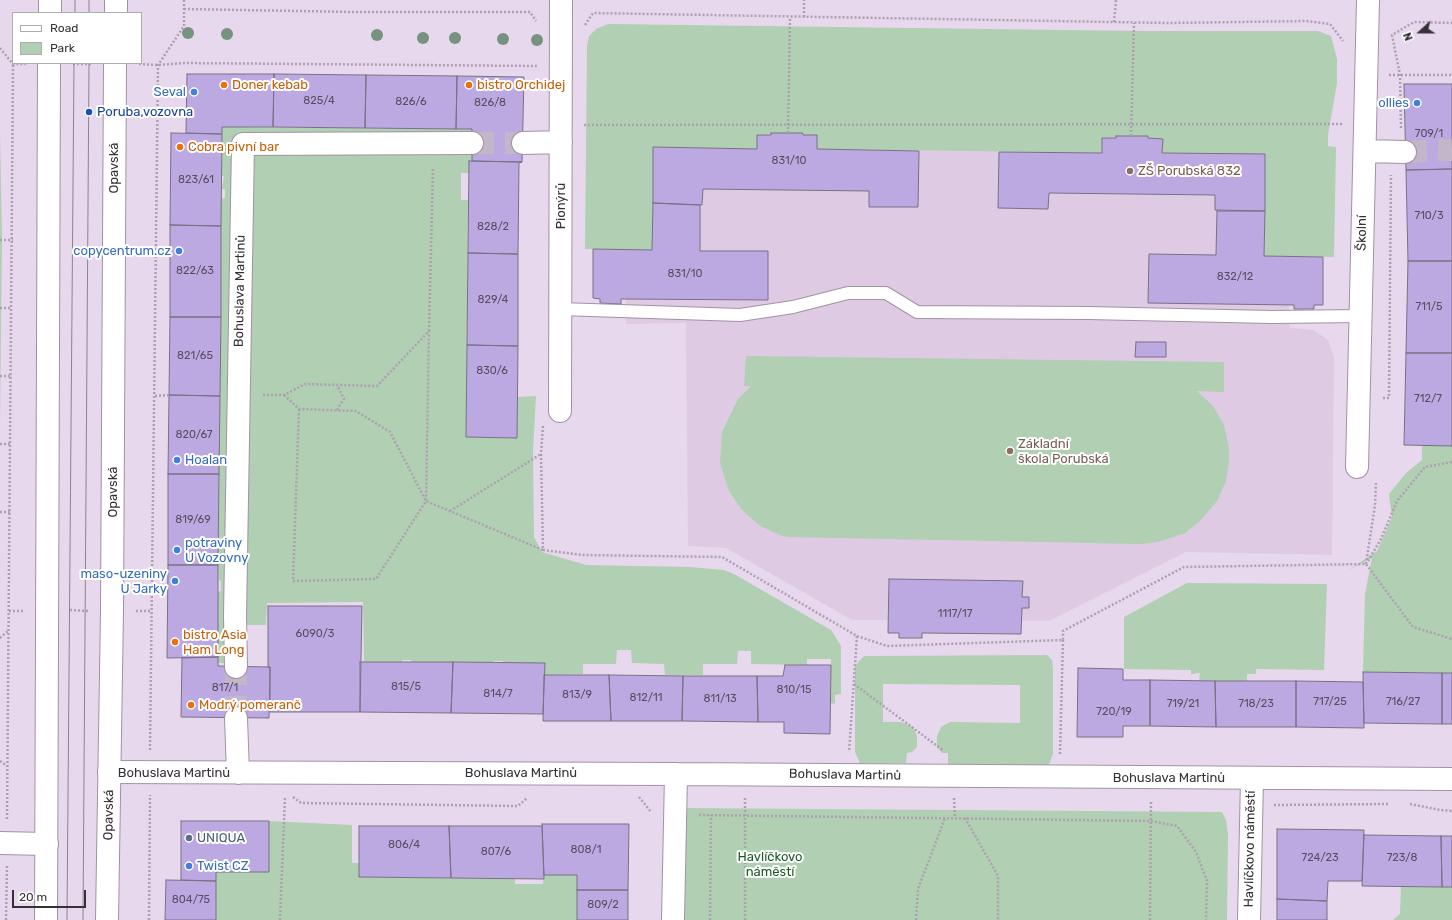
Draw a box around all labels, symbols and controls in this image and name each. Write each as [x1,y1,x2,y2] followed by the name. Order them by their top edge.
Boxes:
[12,12,142,64] legend
[1400,12,1440,52] north arrow
[50,21,78,35] text: Road
[1401,30,1416,43] text: N
[50,41,75,55] text: Park
[232,77,308,93] place label: Doner kebab
[477,77,565,93] place label: bistro Orchidej
[219,80,229,90] marker: Doner kebab
[464,80,474,90] marker: bistro Orchidej
[154,84,186,100] place label: Seval
[189,87,199,97] marker: Seval
[303,94,335,108] house number: 825/4
[395,95,427,109] house number: 826/6
[1378,95,1409,111] place label: ollies
[474,96,506,110] house number: 826/8
[1412,98,1422,108] marker: ollies
[97,104,193,120] place label: Poruba,vozovna
[84,107,94,117] marker: Poruba,vozovna
[1415,127,1443,141] house number: 709/1
[188,139,279,155] place label: Cobra pivní bar
[175,142,185,152] marker: Cobra pivní bar
[106,143,122,193] street label: Opavská
[771,154,807,168] house number: 831/10
[1138,163,1241,179] place label: ZŠ Porubská 832
[1125,166,1135,176] marker: ZŠ Porubská 832
[178,173,214,187] house number: 823/61
[553,183,569,229] street label: Pionýrů
[1414,209,1444,223] house number: 710/3
[1354,215,1370,251] street label: Školní
[477,220,509,234] house number: 828/2
[231,235,249,347] street label: Bohuslava Martinů
[73,243,171,259] place label: copycentrum.cz
[174,246,184,256] marker: copycentrum.cz
[176,264,214,278] house number: 822/63
[667,267,703,281] house number: 831/10
[1217,270,1253,284] house number: 832/12
[478,293,508,307] house number: 829/4
[1416,300,1442,314] house number: 711/5
[177,349,213,363] house number: 821/65
[476,364,508,378] house number: 830/6
[1414,392,1442,406] house number: 712/7
[176,428,212,442] house number: 820/67
[1018,436,1109,467] place label: Základní škola Porubská
[1005,446,1015,456] marker: Základní škola Porubská
[185,452,227,468] place label: Hoalan
[172,455,182,465] marker: Hoalan
[105,467,121,517] street label: Opavská
[175,513,211,527] house number: 819/69
[185,535,248,566] place label: potraviny U Vozovny
[172,545,182,555] marker: potraviny U Vozovny
[80,566,167,597] place label: maso-uzeniny U Jarky
[170,576,180,586] marker: maso-uzeniny U Jarky
[938,607,972,621] house number: 1117/17
[183,627,247,658] place label: bistro Asia Ham Long
[296,627,334,641] house number: 6090/3
[170,637,180,647] marker: bistro Asia Ham Long
[391,680,421,694] house number: 815/5
[212,681,238,695] house number: 817/1
[777,683,811,697] house number: 810/15
[483,687,513,701] house number: 814/7
[562,688,592,702] house number: 813/9
[630,691,662,705] house number: 812/11
[704,692,736,706] house number: 811/13
[1313,695,1347,709] house number: 717/25
[1386,695,1420,709] house number: 716/27
[199,697,301,713] place label: Modrý pomeranč
[1167,697,1199,711] house number: 719/21
[1238,697,1274,711] house number: 718/23
[186,700,196,710] marker: Modrý pomeranč
[1096,705,1132,719] house number: 720/19
[118,765,230,781] street label: Bohuslava Martinů
[465,765,577,781] street label: Bohuslava Martinů
[789,766,901,784] street label: Bohuslava Martinů
[1113,770,1225,786] street label: Bohuslava Martinů
[101,789,117,841] street label: Opavská
[1241,790,1259,908] street label: Havlíčkovo náměstí
[197,830,245,846] place label: UNIQUA
[184,833,194,843] marker: UNIQUA
[388,838,420,852] house number: 806/4
[571,843,601,857] house number: 808/1
[481,845,511,859] house number: 807/6
[737,849,803,880] park label: Havlíčkovo náměstí
[1301,851,1339,865] house number: 724/23
[1387,851,1417,865] house number: 723/8
[197,858,248,874] place label: Twist CZ
[184,861,194,871] marker: Twist CZ
[14,882,88,908] scale bar
[19,890,47,904] text: 20 m
[172,893,210,907] house number: 804/75
[587,898,619,912] house number: 809/2

